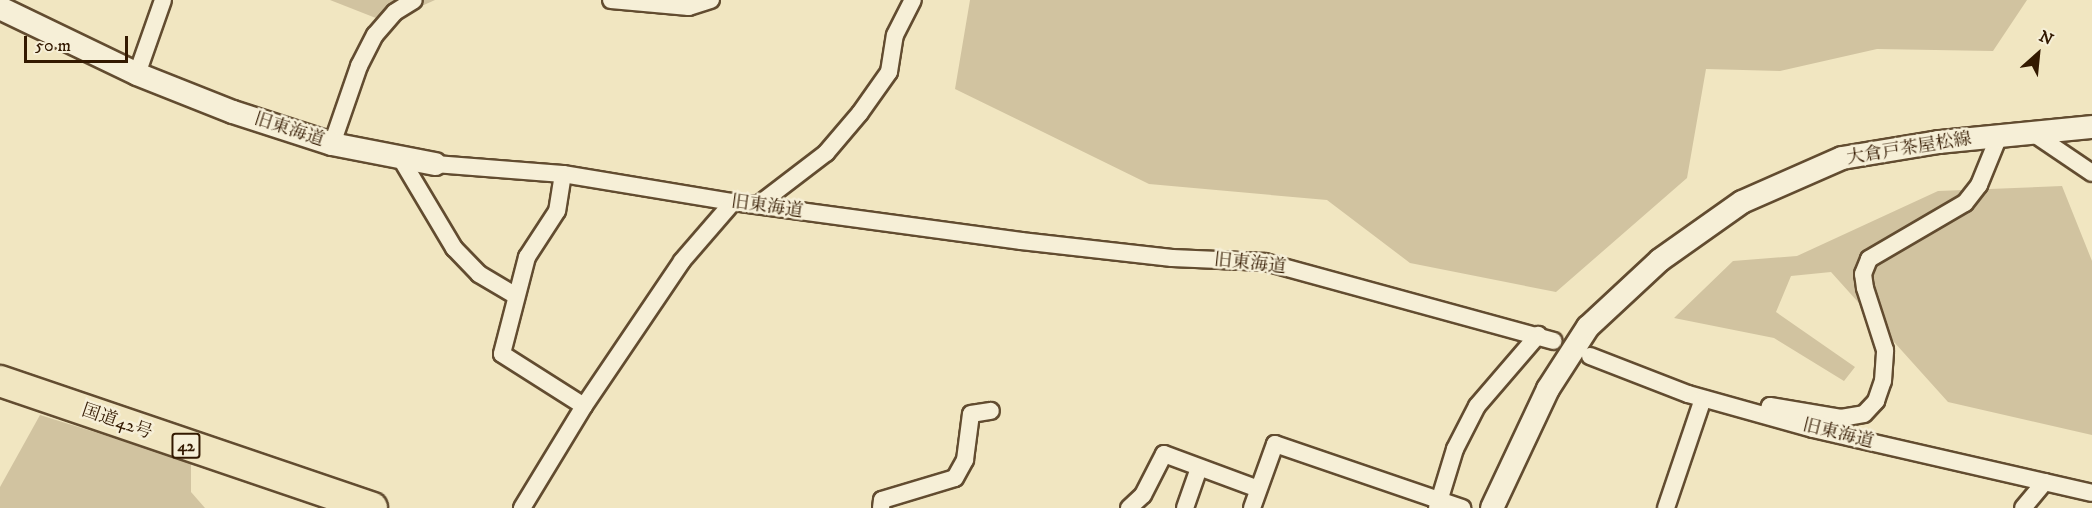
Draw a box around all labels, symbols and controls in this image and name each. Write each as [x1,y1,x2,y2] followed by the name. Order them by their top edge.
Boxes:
[27,24,130,62] scale bar
[2008,24,2068,84] north arrow
[2036,26,2057,50] text: N
[35,35,71,57] text: 50 m
[251,109,327,151] street label: 旧東海道
[1845,128,1973,170] street label: 大倉戸茶屋松線
[730,191,804,223] street label: 旧東海道
[1213,249,1287,279] street label: 旧東海道
[79,400,155,444] street label: 国道42号
[1800,415,1876,453] street label: 旧東海道
[171,433,201,459] road number: 42

